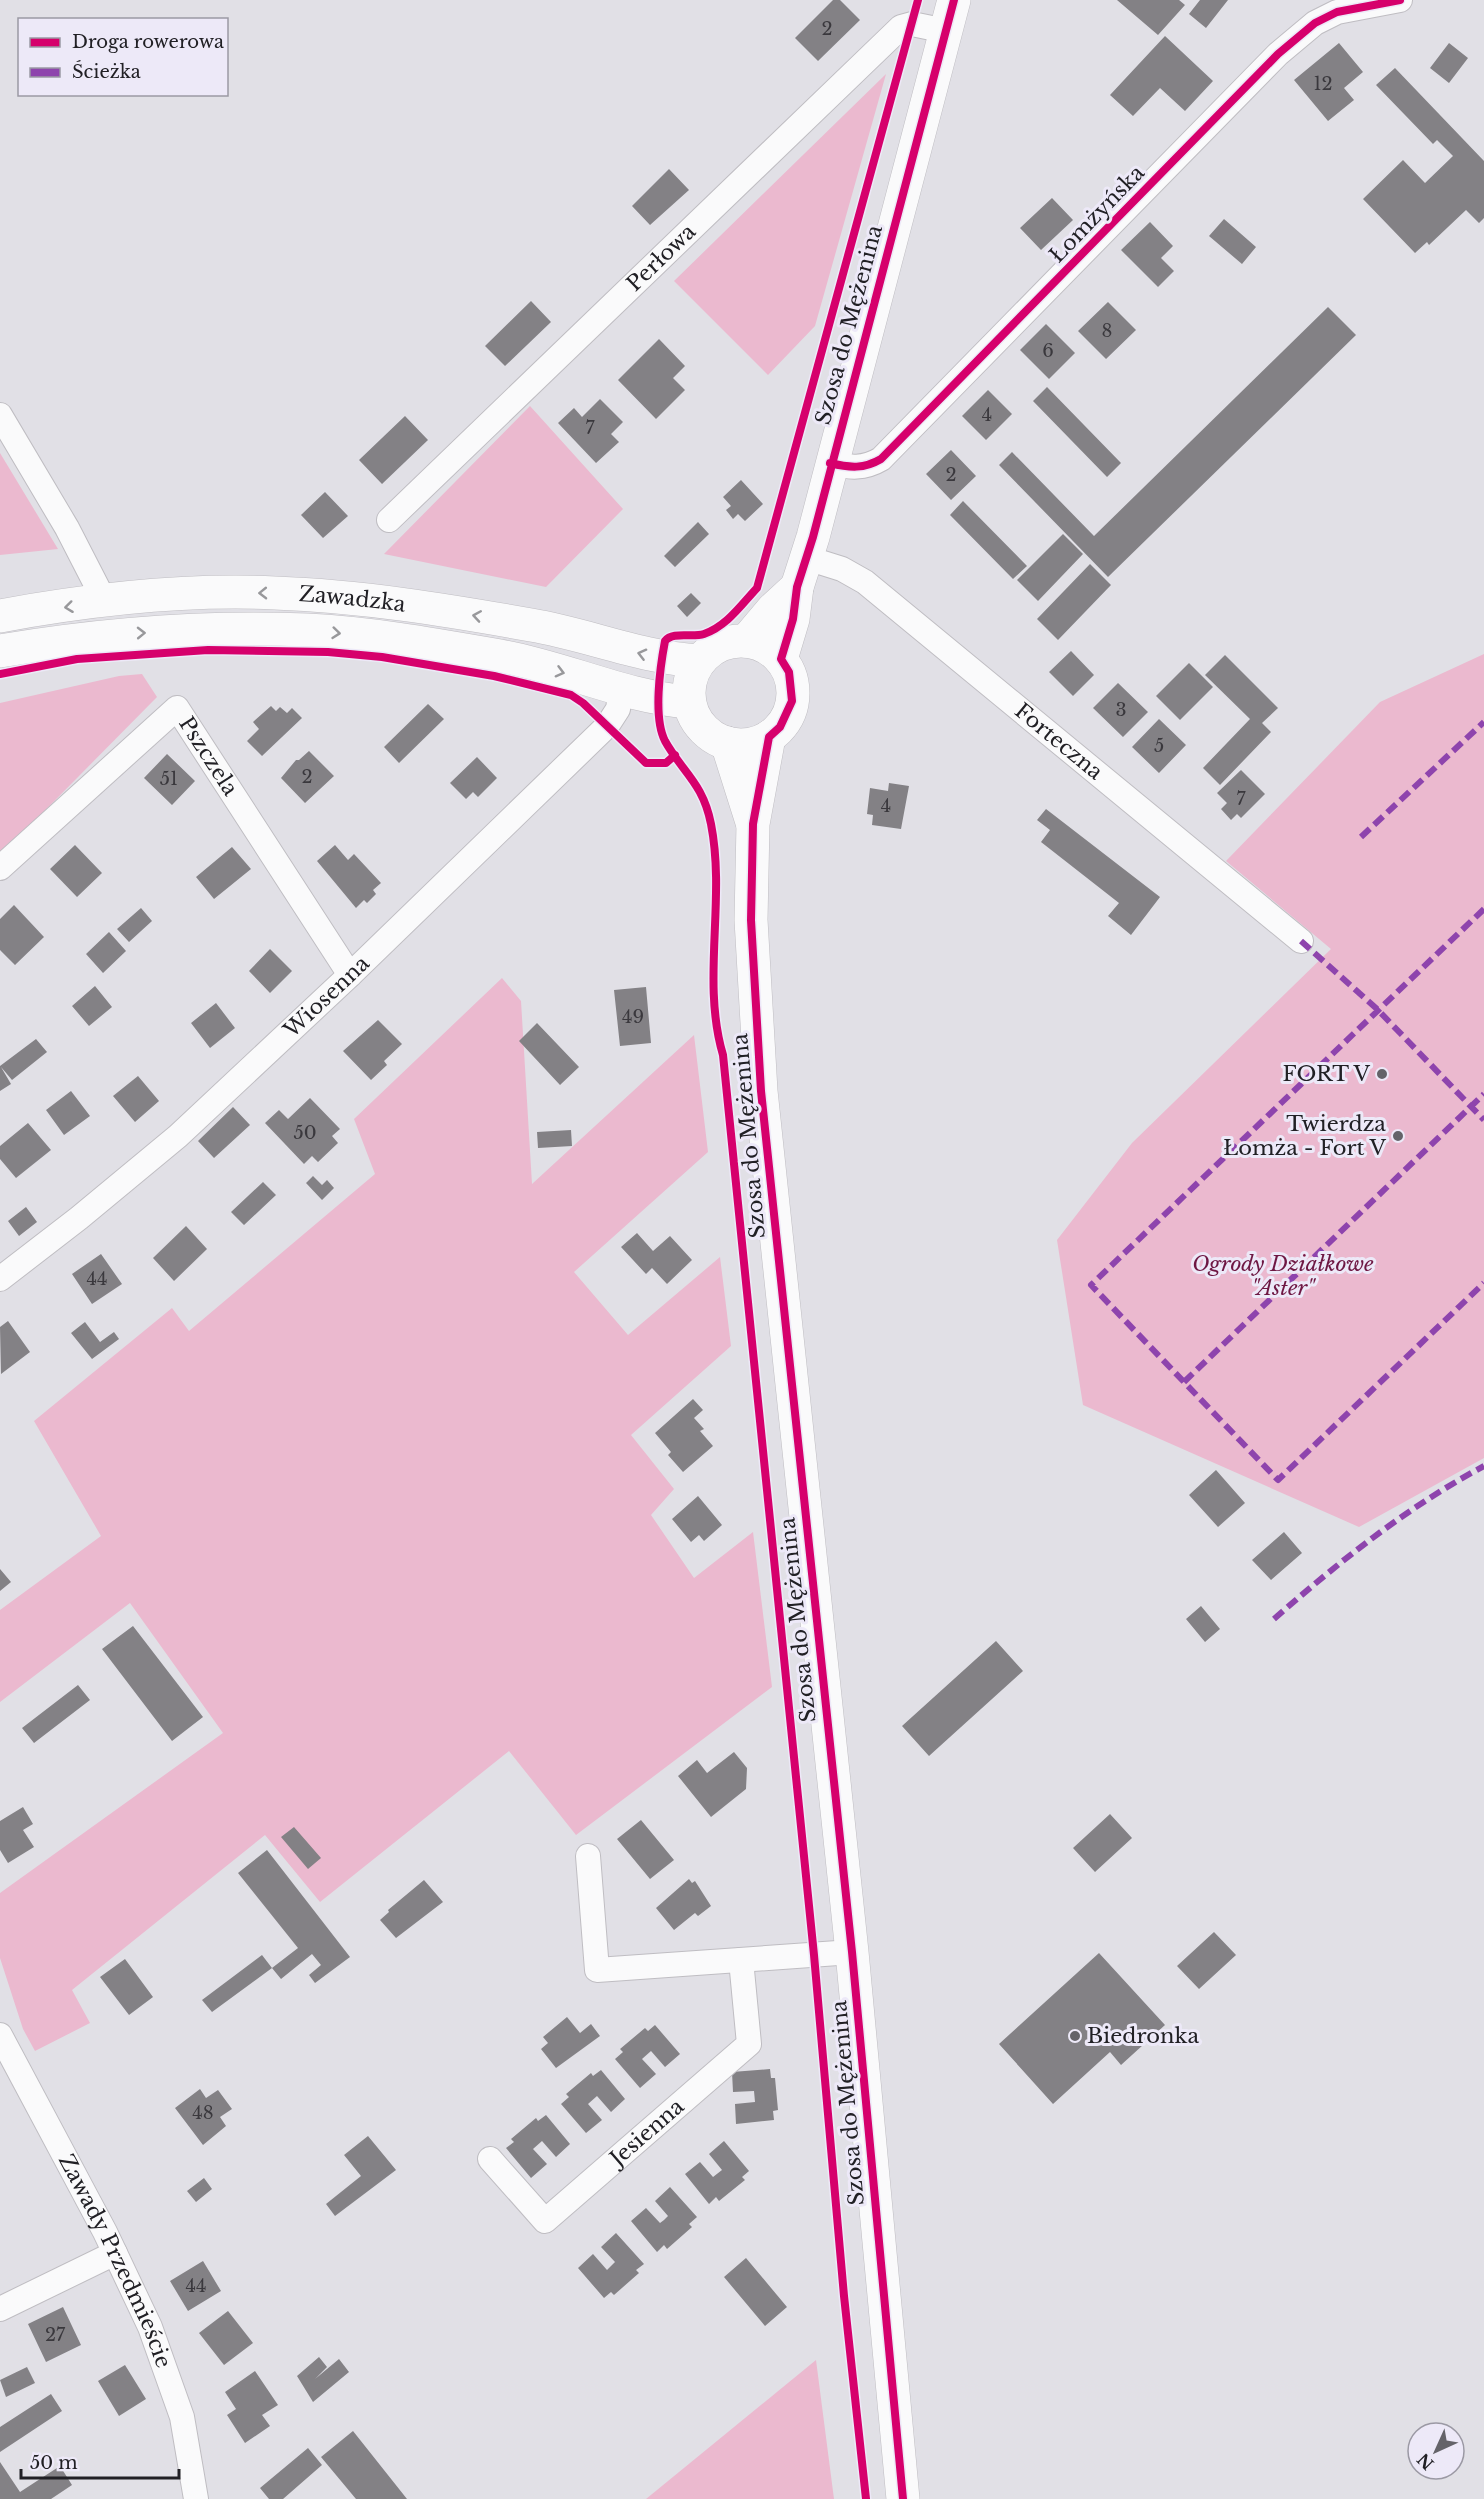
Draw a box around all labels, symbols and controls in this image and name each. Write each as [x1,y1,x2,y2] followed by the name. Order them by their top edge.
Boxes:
[18,18,228,96] legend
[821,18,833,40] house number: 2
[72,31,224,53] text: Droga rowerowa
[72,60,141,83] text: Ścieżka
[1313,73,1333,95] house number: 12
[1044,160,1150,268] street label: Łomżyńska
[622,219,701,297] street label: Perłowa
[810,222,888,428] street label: Szosa do Mężenina
[1102,320,1112,342] house number: 8
[1042,340,1054,362] house number: 6
[982,404,992,426] house number: 4
[585,417,595,439] house number: 7
[945,464,957,486] house number: 2
[298,581,408,618] street label: Zawadzka
[258,587,267,599] one-way arrow
[64,600,73,612] one-way arrow
[473,610,483,623] one-way arrow
[137,626,146,639] one-way arrow
[331,627,341,639] one-way arrow
[637,648,647,661] one-way arrow
[555,665,565,677] one-way arrow
[1009,698,1108,785] street label: Forteczna
[1115,699,1127,721] house number: 3
[173,712,243,801] street label: Pszczela
[1154,735,1164,757] house number: 5
[301,766,313,788] house number: 2
[160,768,178,790] house number: 51
[1236,788,1246,810] house number: 7
[881,795,891,817] house number: 4
[278,950,375,1044] street label: Wiosenna
[622,1006,644,1028] house number: 49
[727,1032,771,1240] street label: Szosa do Mężenina
[1282,1061,1371,1087] place label: FORT V
[1375,1067,1389,1081] marker: FORT V
[1223,1111,1387,1161] place label: Twierdza Łomża - Fort V
[293,1122,317,1144] house number: 50
[1391,1129,1405,1143] marker: Twierdza Łomża - Fort V
[1192,1251,1374,1301] park label: Ogrody Działkowe "Aster"
[86,1268,108,1290] house number: 44
[774,1516,822,1724] street label: Szosa do Mężenina
[826,1999,870,2207] street label: Szosa do Mężenina
[1087,2023,1199,2049] place label: Biedronka
[1068,2029,1082,2043] marker: Biedronka
[603,2093,690,2173] street label: Jesienna
[192,2102,214,2124] house number: 48
[53,2150,176,2371] street label: Zawady Przedmieście
[185,2275,207,2297] house number: 44
[45,2324,66,2346] house number: 27
[1406,2421,1466,2481] north arrow
[21,2442,178,2480] scale bar
[1413,2449,1438,2474] text: N
[30,2452,78,2474] text: 50 m

